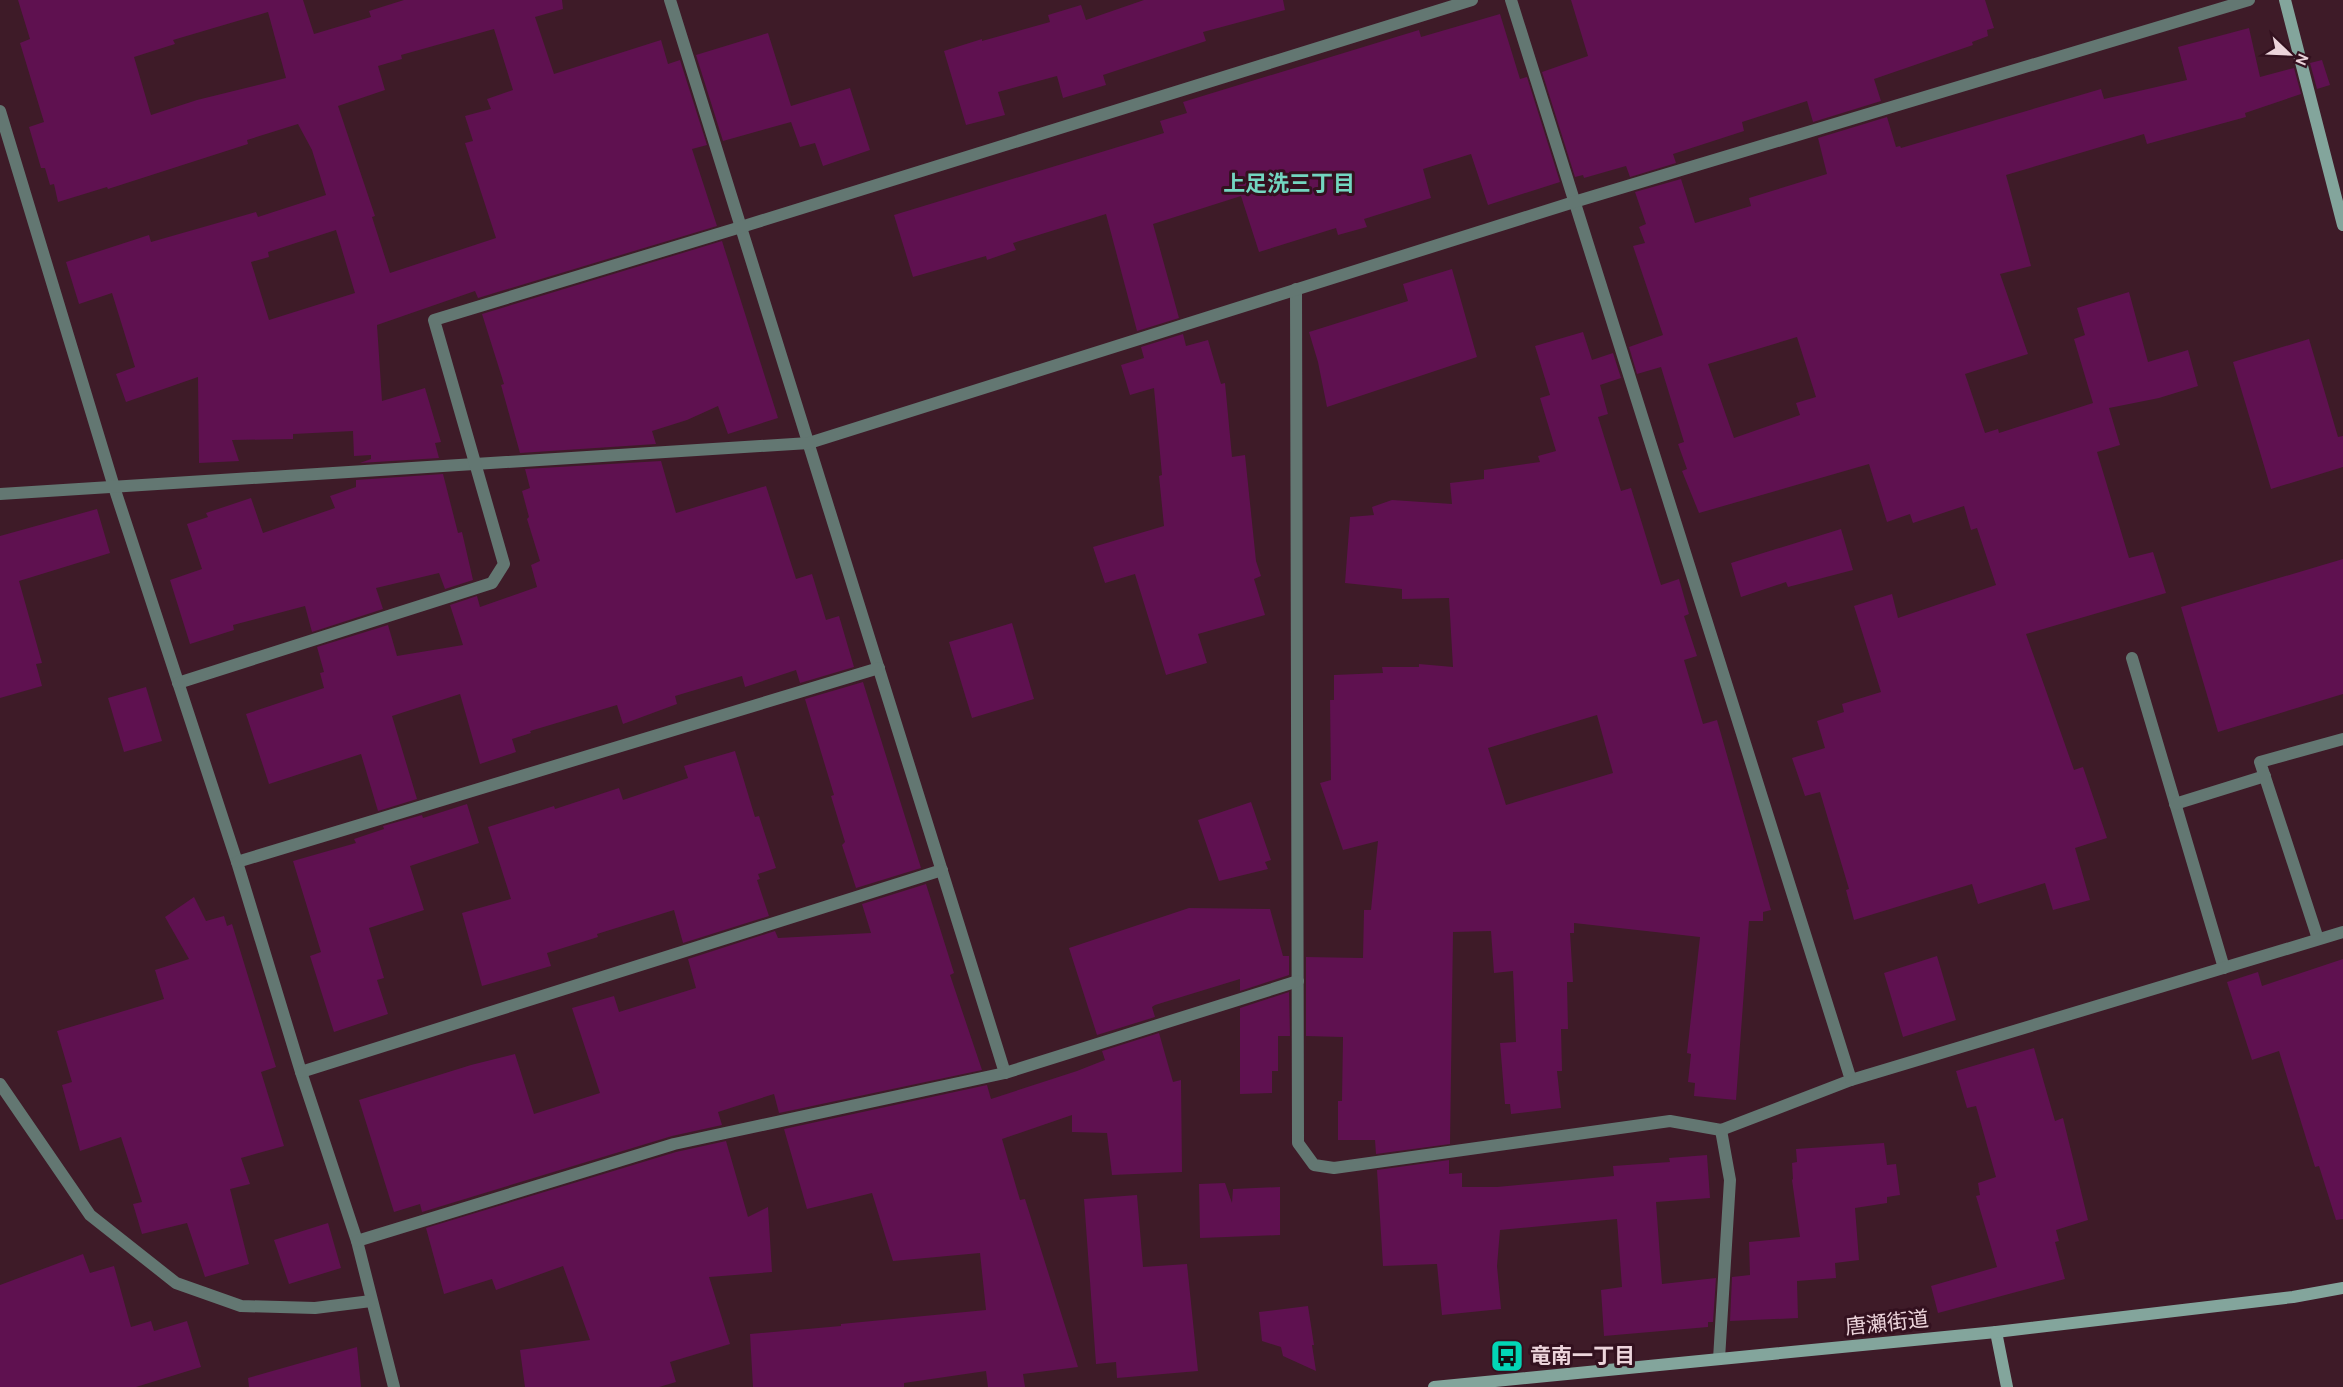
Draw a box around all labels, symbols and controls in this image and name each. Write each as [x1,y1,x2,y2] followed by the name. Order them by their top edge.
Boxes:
[2259,24,2319,84] north arrow
[2291,51,2313,69] text: N
[1223,171,1355,197] district label: 上足洗三丁目
[1844,1307,1930,1339] street label: 唐瀬街道
[1489,1338,1525,1374] bus stop icon: 竜南一丁目
[1530,1344,1635,1368] place label: 竜南一丁目

